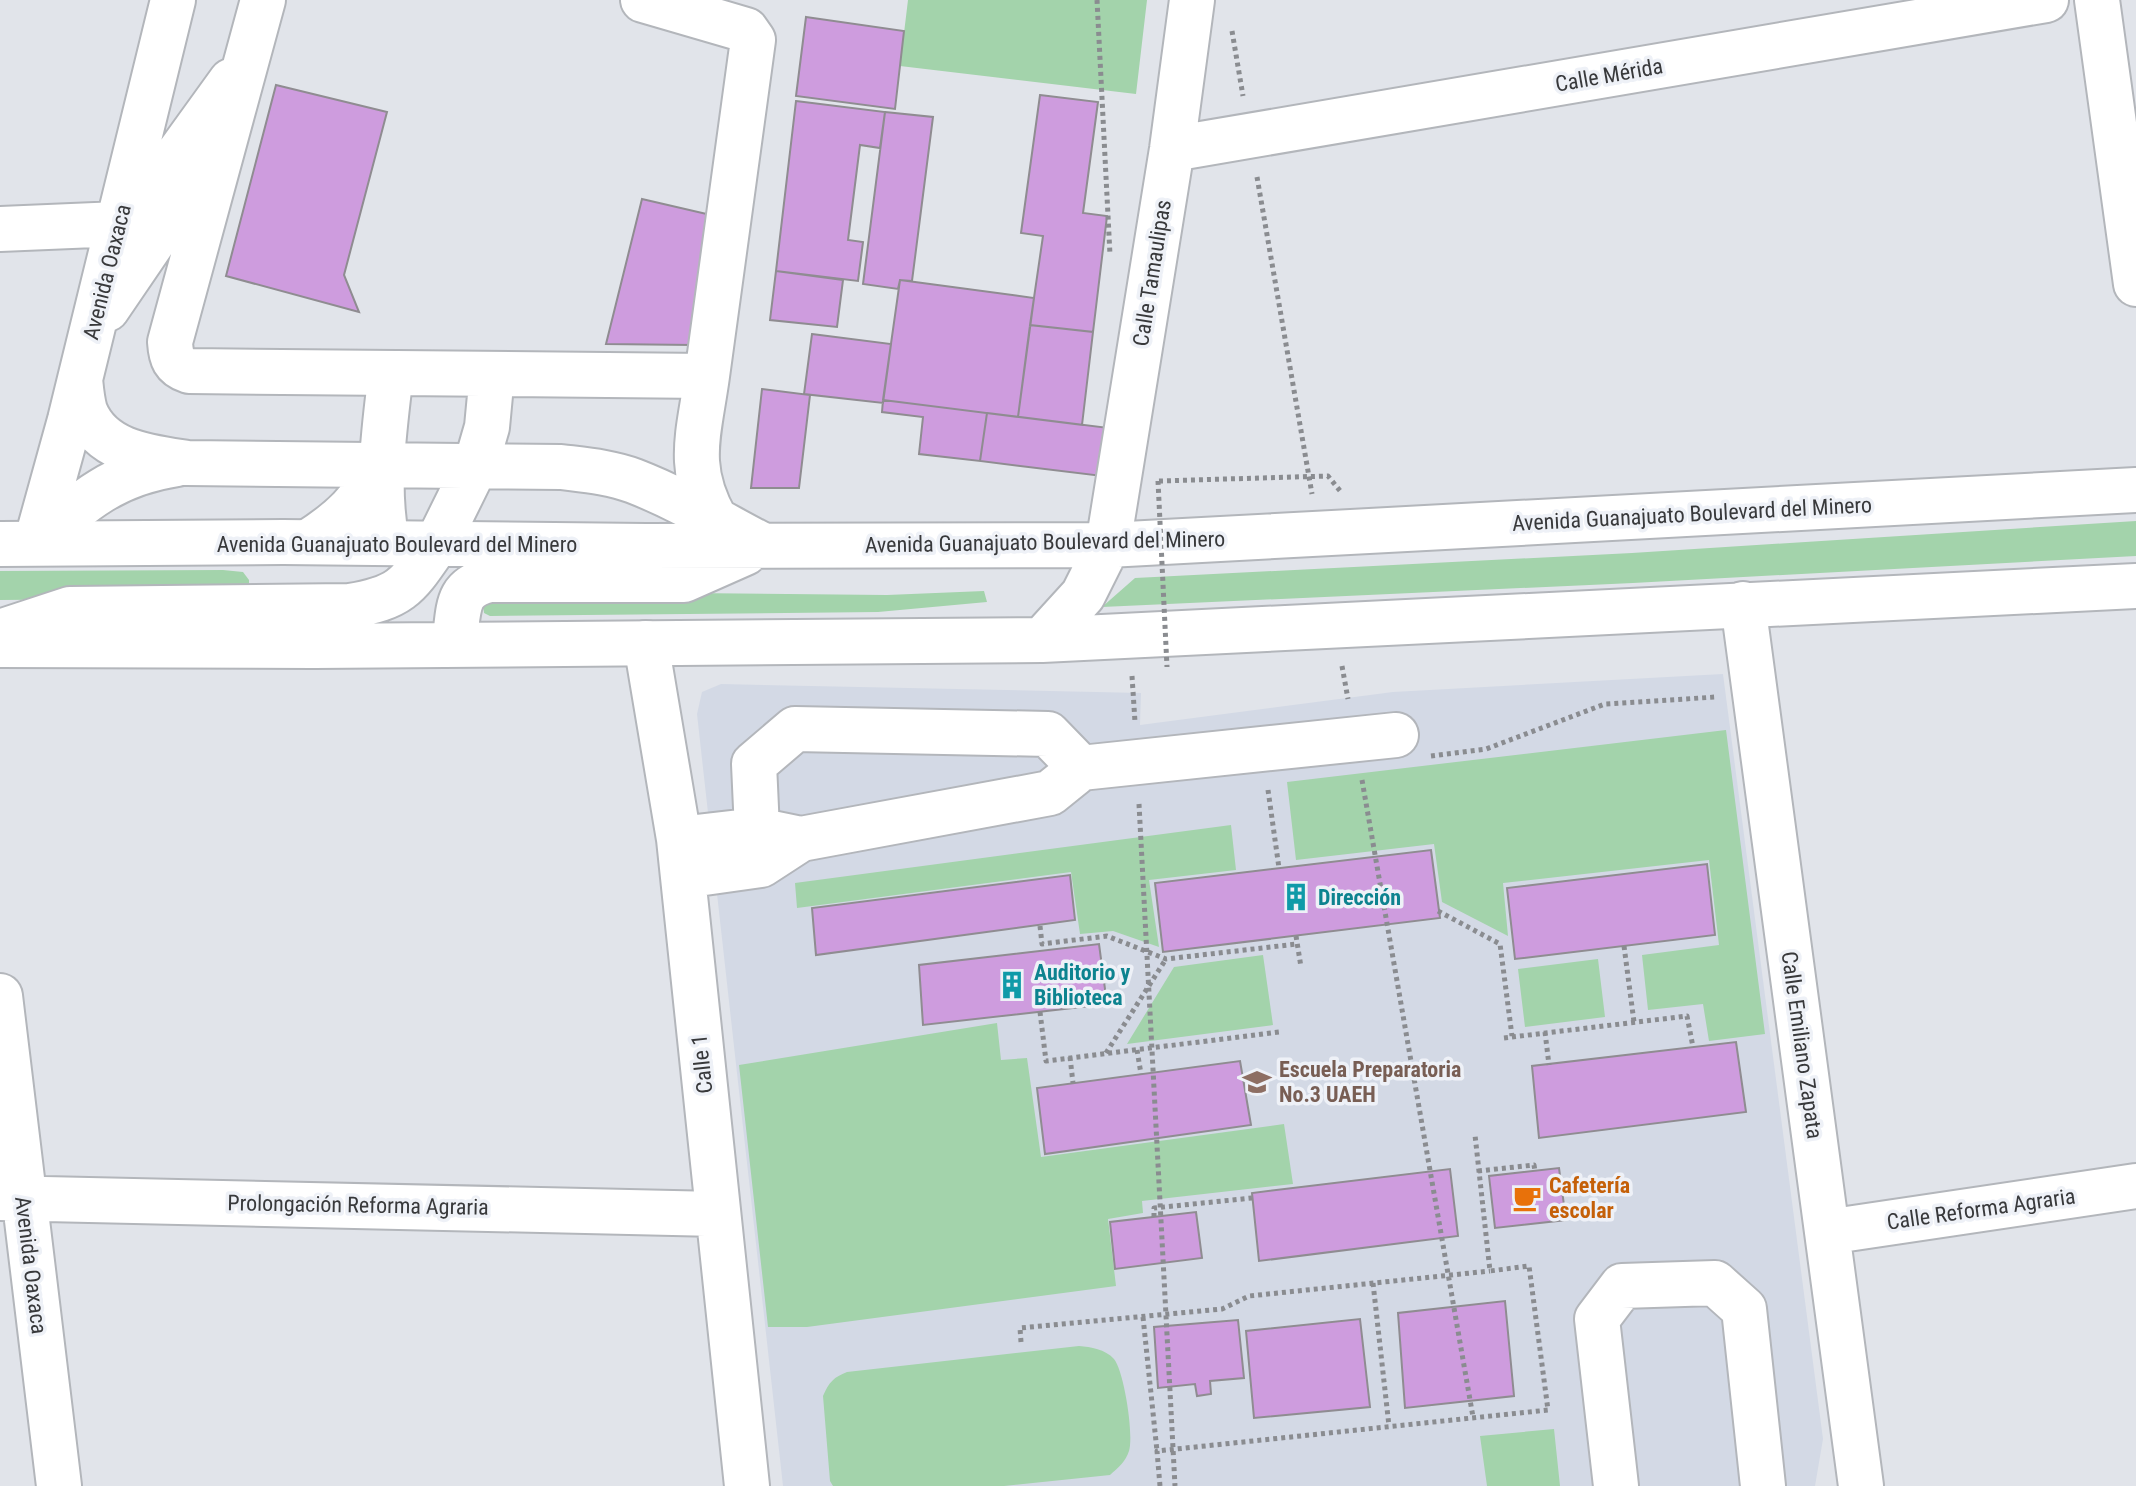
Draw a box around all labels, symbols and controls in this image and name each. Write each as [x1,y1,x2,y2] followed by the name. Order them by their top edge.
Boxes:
[1553,53,1665,97] street label: Calle Mérida
[1128,198,1176,348] street label: Calle Tamaulipas
[78,202,136,342] street label: Avenida Oaxaca
[1511,492,1873,536] street label: Avenida Guanajuato Boulevard del Minero
[865,526,1225,558] street label: Avenida Guanajuato Boulevard del Minero
[217,532,577,557] street label: Avenida Guanajuato Boulevard del Minero
[1281,882,1311,912] building icon: Dirección
[1318,885,1401,910] place label: Dirección
[1776,950,1828,1140] street label: Calle Emiliano Zapata
[1034,960,1130,1010] place label: Auditorio y Biblioteca
[997,970,1027,1000] building icon: Auditorio y Biblioteca
[686,1033,718,1095] street label: Calle 1
[1279,1057,1462,1107] place label: Escuela Preparatoria No.3 UAEH
[1242,1067,1272,1097] school or university icon: Escuela Preparatoria No.3 UAEH
[1549,1173,1630,1223] place label: Cafetería escolar
[1512,1183,1542,1213] cafe icon: Cafetería escolar
[1885,1183,2077,1235] street label: Calle Reforma Agraria
[227,1190,489,1220] street label: Prolongación Reforma Agraria
[10,1195,52,1335] street label: Avenida Oaxaca

